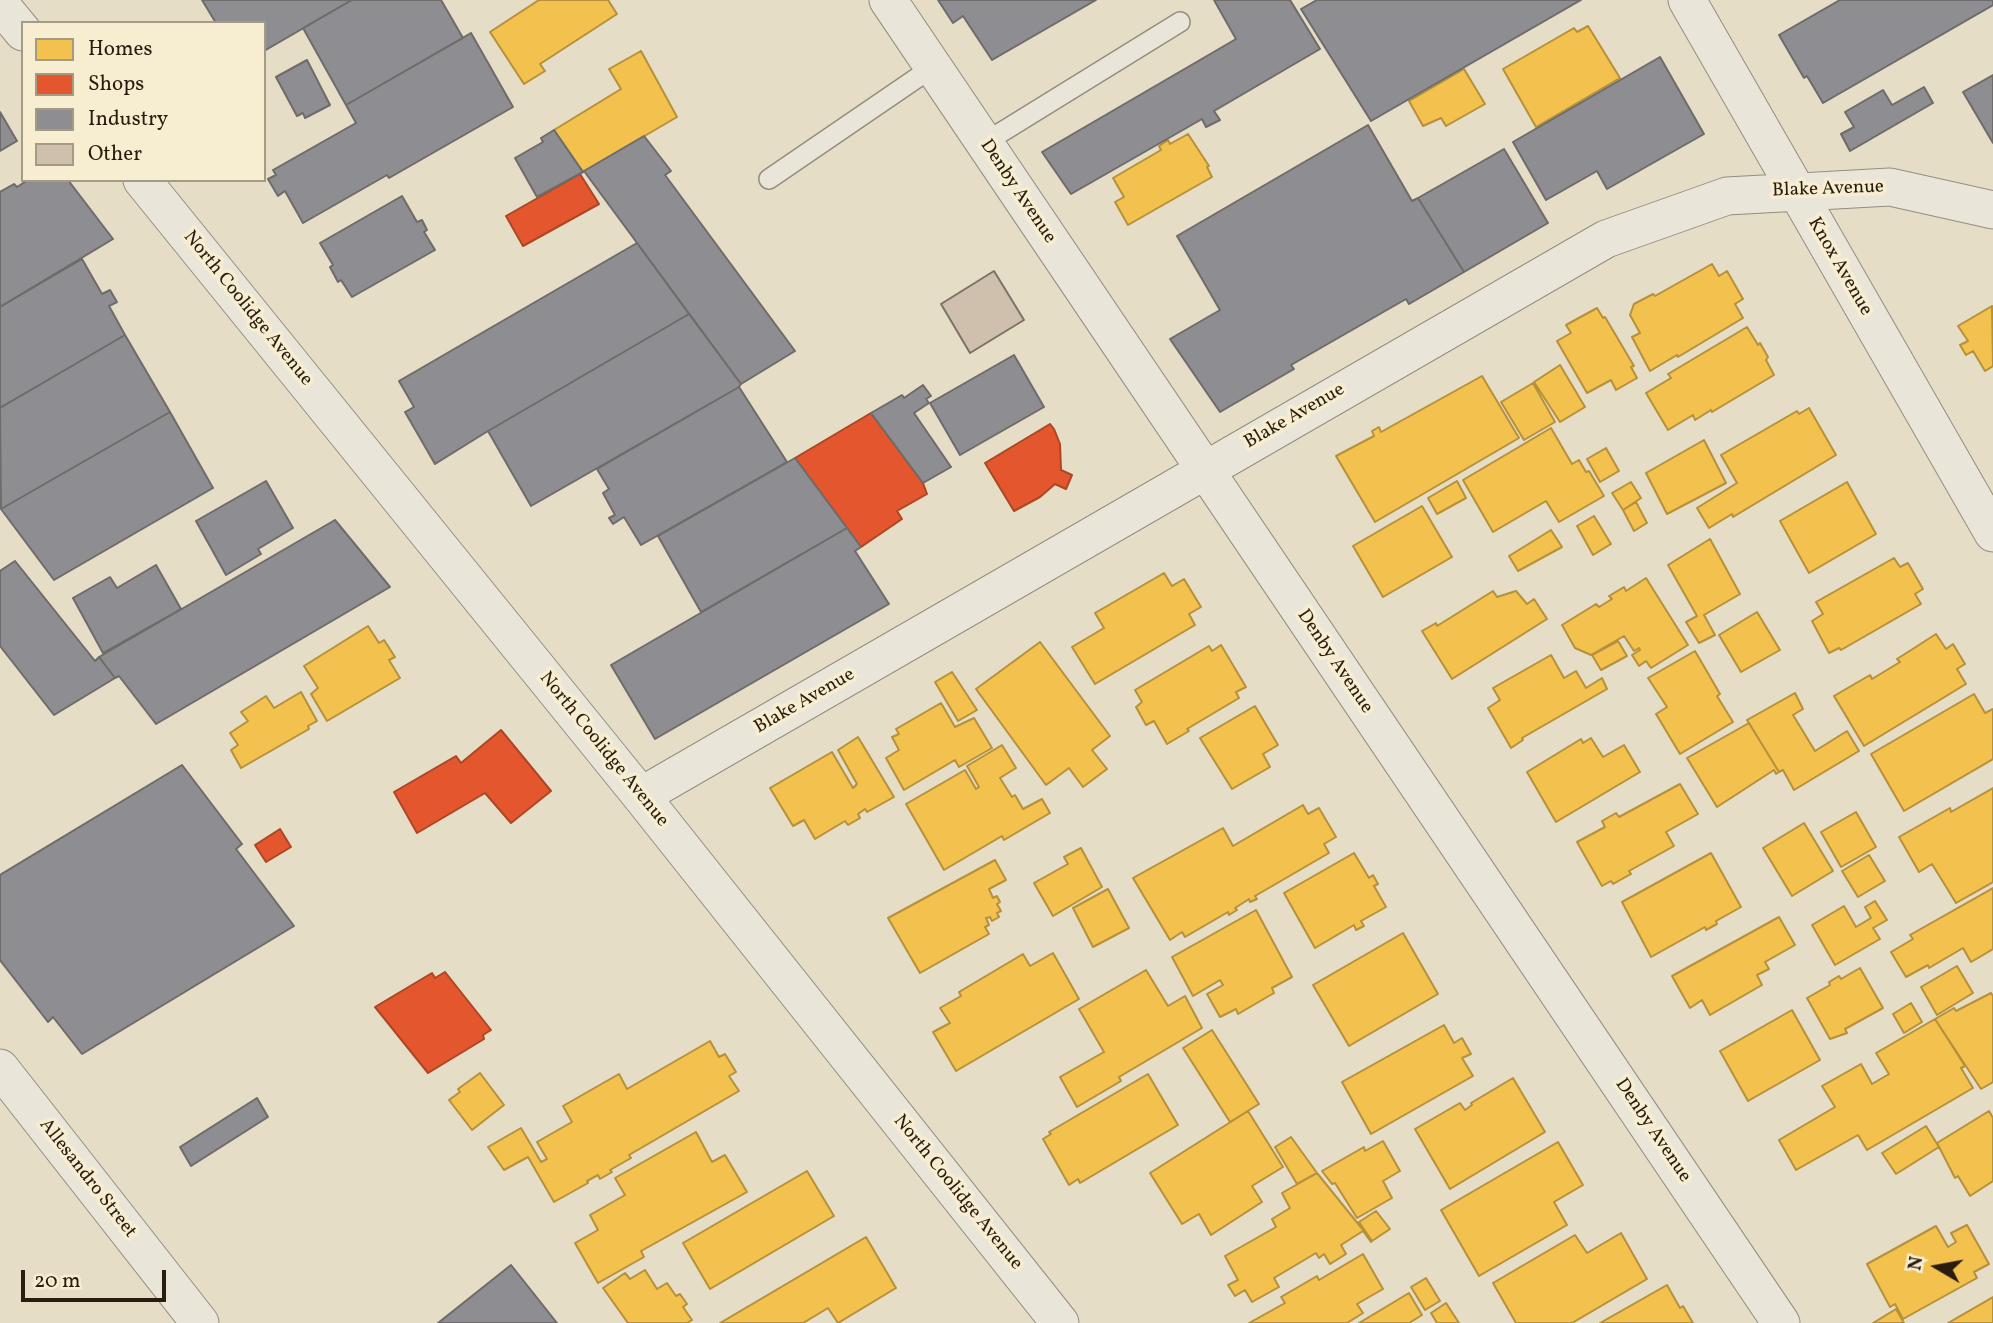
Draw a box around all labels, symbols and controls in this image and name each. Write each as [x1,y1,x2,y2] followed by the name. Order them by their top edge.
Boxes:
[21,21,266,182] legend
[88,35,153,64] text: Homes
[88,70,144,99] text: Shops
[88,105,168,134] text: Industry
[974,136,1060,248] street label: Denby Avenue
[88,140,142,169] text: Other
[1772,177,1884,203] street label: Blake Avenue
[1802,214,1876,320] street label: Knox Avenue
[177,227,317,391] street label: North Coolidge Avenue
[1241,379,1349,455] street label: Blake Avenue
[1291,606,1377,718] street label: Denby Avenue
[751,664,859,740] street label: Blake Avenue
[533,668,673,832] street label: North Coolidge Avenue
[1609,1075,1695,1187] street label: Denby Avenue
[887,1111,1027,1275] street label: North Coolidge Avenue
[33,1115,141,1243] street label: Allesandro Street
[1902,1232,1972,1302] north arrow
[1902,1254,1930,1272] text: N
[24,1256,170,1300] scale bar
[34,1267,80,1296] text: 20 m

